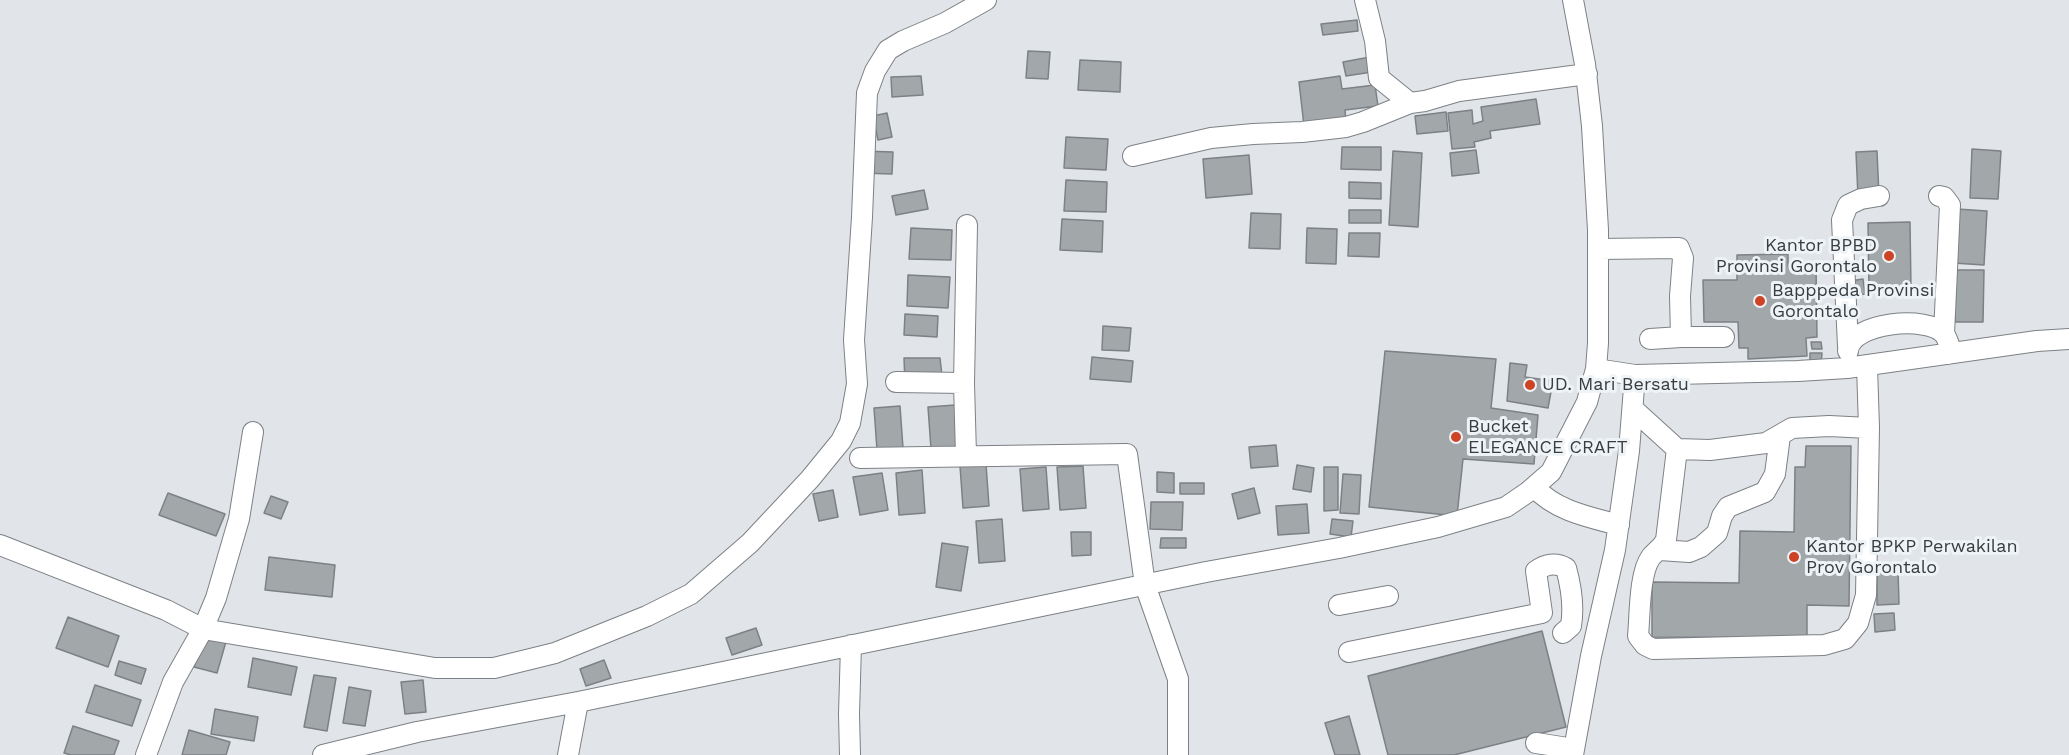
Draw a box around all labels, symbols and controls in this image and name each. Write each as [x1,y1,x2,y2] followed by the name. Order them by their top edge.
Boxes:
[1716,235,1877,278] place label: Kantor BPBD Provinsi Gorontalo
[1882,249,1896,263] marker: Kantor BPBD Provinsi Gorontalo
[1772,280,1934,322] place label: Bapppeda Provinsi Gorontalo
[1753,294,1767,308] marker: Bapppeda Provinsi Gorontalo
[1542,374,1689,396] place label: UD. Mari Bersatu
[1523,378,1537,392] marker: UD. Mari Bersatu
[1468,416,1628,458] place label: Bucket ELEGANCE CRAFT
[1449,430,1463,444] marker: Bucket ELEGANCE CRAFT
[1806,536,2018,578] place label: Kantor BPKP Perwakilan Prov Gorontalo
[1787,550,1801,564] marker: Kantor BPKP Perwakilan Prov Gorontalo

